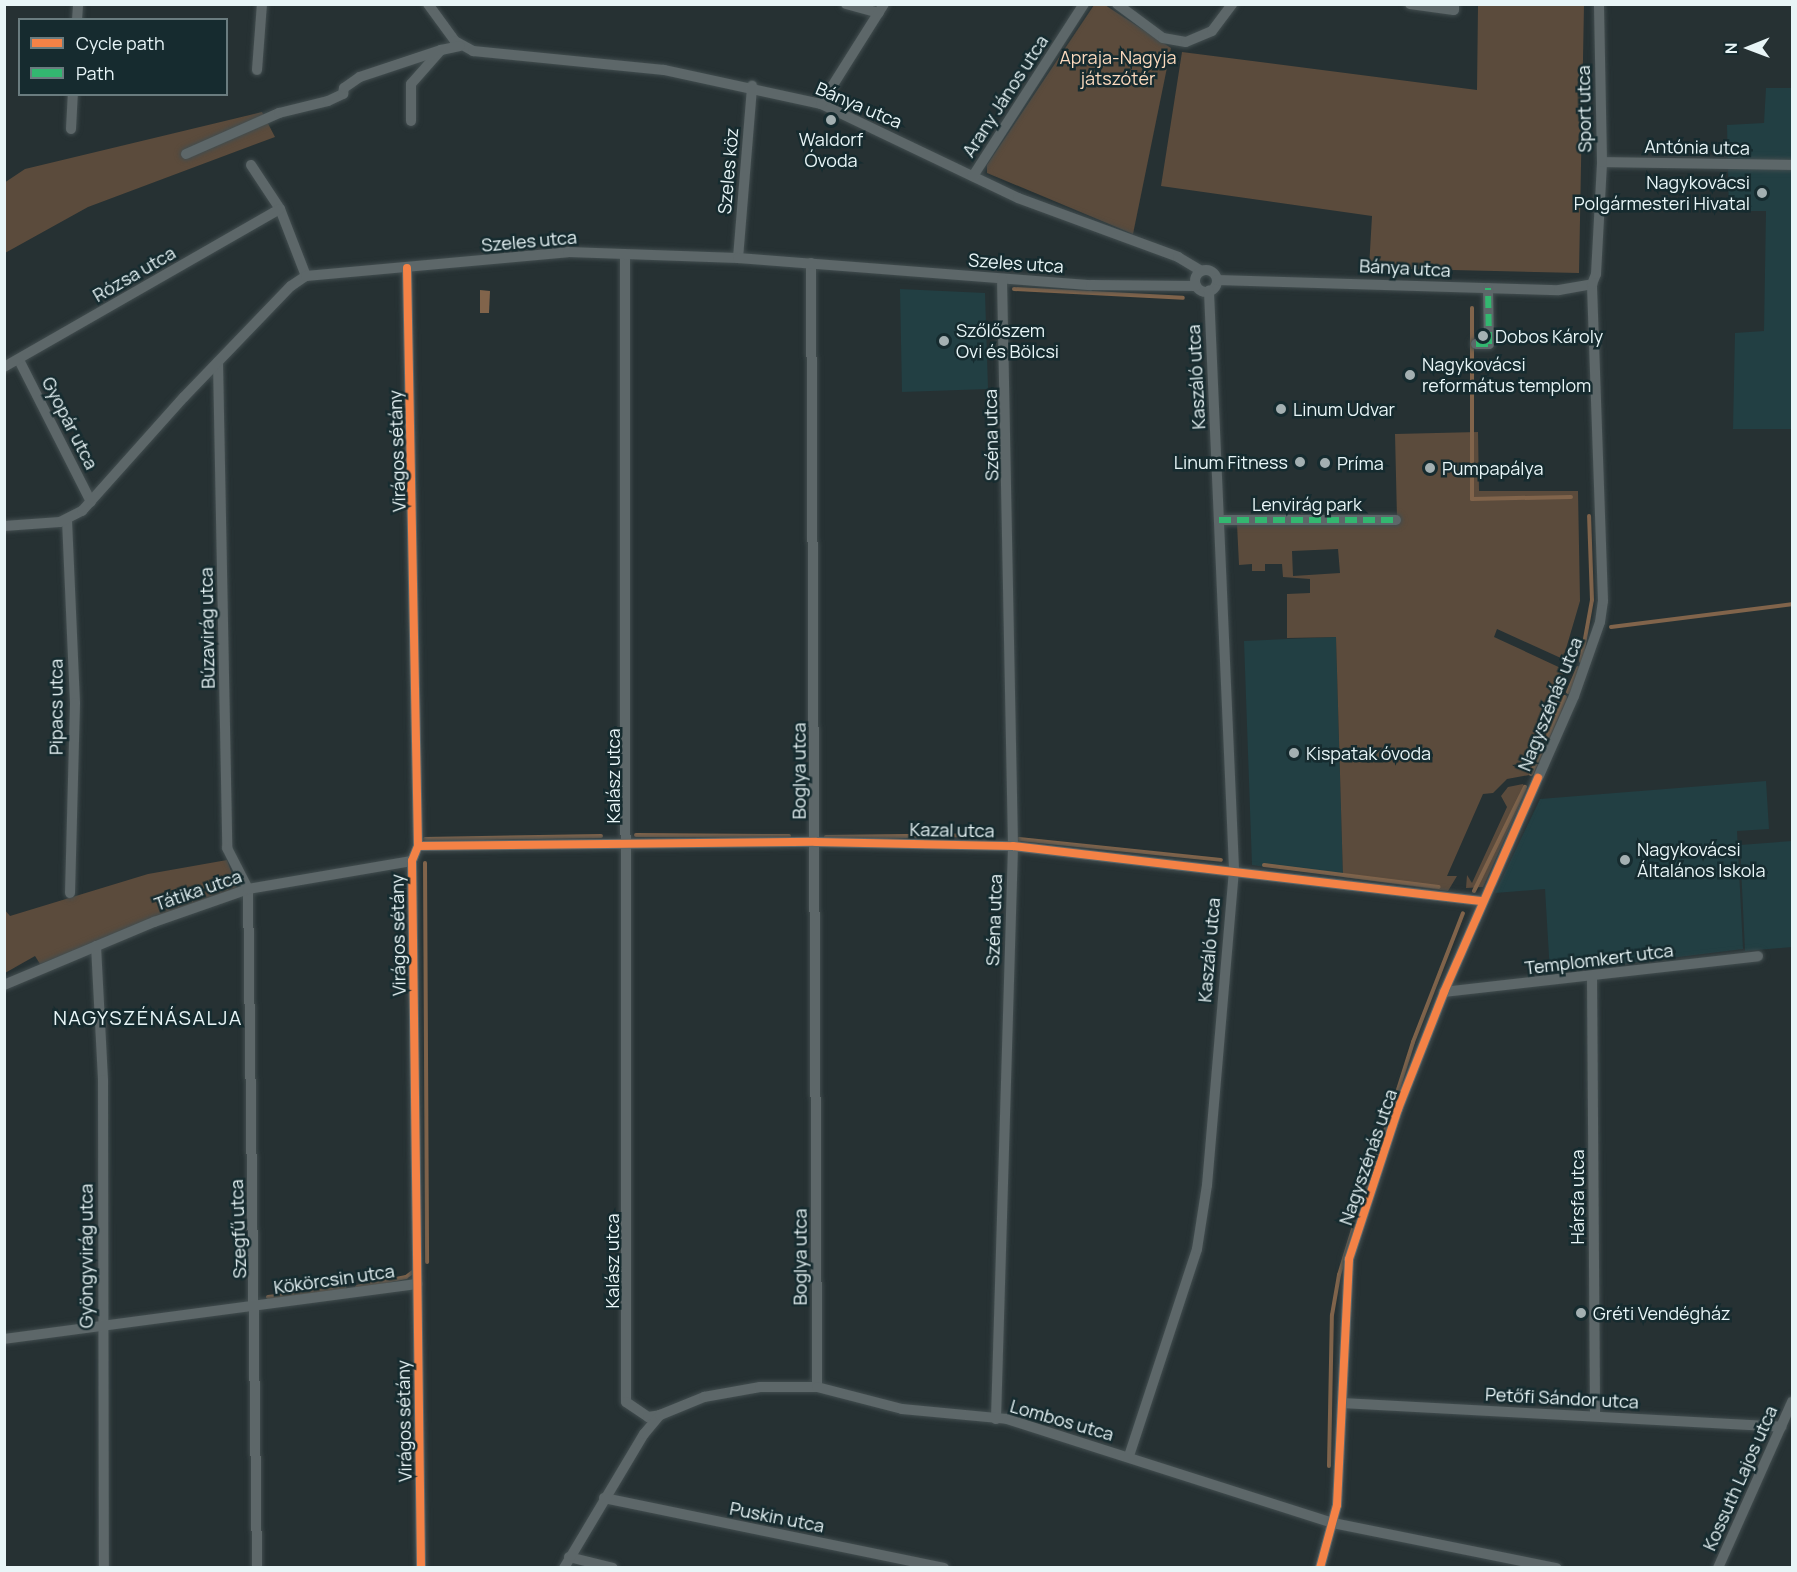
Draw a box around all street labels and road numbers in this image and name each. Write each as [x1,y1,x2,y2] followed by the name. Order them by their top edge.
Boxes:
[958,31,1052,161] street label: Arany János utca
[1572,65,1596,153] street label: Sport utca
[813,77,905,133] street label: Bánya utca
[713,127,743,215] street label: Szeles köz
[1644,135,1750,159] street label: Antónia utca
[480,226,578,256] street label: Szeles utca
[89,242,179,306] street label: Rózsa utca
[968,249,1064,277] street label: Szeles utca
[1359,255,1451,281] street label: Bánya utca
[1182,324,1210,430] street label: Kaszáló utca
[38,373,102,473] street label: Gyopár utca
[979,389,1003,481] street label: Széna utca
[384,390,410,512] street label: Virágos sétány
[1252,493,1362,515] street label: Lenvirág park
[195,567,219,689] street label: Búzavirág utca
[1513,634,1587,774] street label: Nagyszénás utca
[45,659,67,755] street label: Pipacs utca
[788,723,810,819] street label: Boglya utca
[602,729,624,823] street label: Kalász utca
[909,818,995,842] street label: Kazal utca
[152,865,244,915] street label: Tátika utca
[386,874,410,996] street label: Virágos sétány
[982,874,1006,966] street label: Széna utca
[1194,897,1224,1003] street label: Kaszáló utca
[1523,939,1675,979] street label: Templomkert utca
[1335,1086,1401,1228] street label: Nagyszénás utca
[1566,1149,1588,1245] street label: Hársfa utca
[225,1179,251,1279] street label: Szegfű utca
[75,1184,97,1328] street label: Gyöngyvirág utca
[789,1209,811,1305] street label: Boglya utca
[601,1214,623,1308] street label: Kalász utca
[272,1260,396,1298] street label: Kökörcsin utca
[392,1360,416,1482] street label: Virágos sétány
[1485,1383,1639,1413] street label: Petőfi Sándor utca
[1008,1395,1116,1445] street label: Lombos utca
[1698,1402,1782,1554] street label: Kossuth Lajos utca
[728,1497,826,1537] street label: Puskin utca

